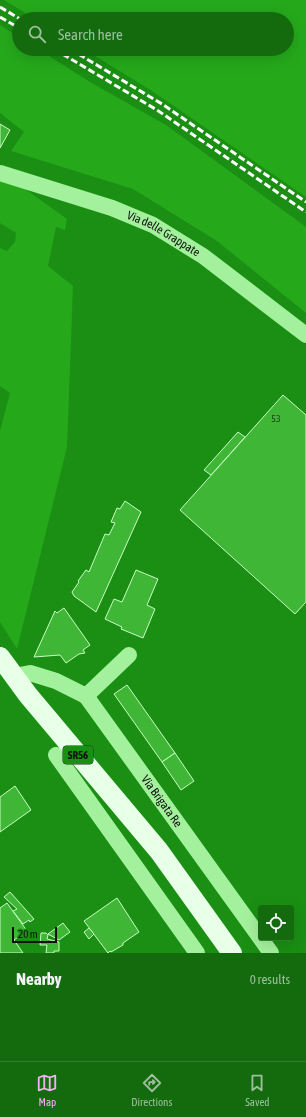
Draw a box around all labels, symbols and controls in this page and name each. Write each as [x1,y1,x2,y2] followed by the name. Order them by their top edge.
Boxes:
[12,12,294,56] search box
[26,23,48,45] icon: search
[58,26,123,43] text: Search here
[125,208,203,259] street label: Via delle Grappate
[271,413,281,424] house number: 53
[63,746,93,764] road number: SR56
[138,772,185,830] street label: Via Brigata Re
[258,905,294,941] map controls
[258,905,294,941] button: locate
[12,925,57,944] scale bar
[18,928,38,940] text: 20 m
[16,969,62,989] text: Nearby
[250,972,290,987] text: 0 results
[36,1072,58,1108] tab: Map
[131,1072,172,1108] tab: Directions
[245,1072,270,1108] tab: Saved

